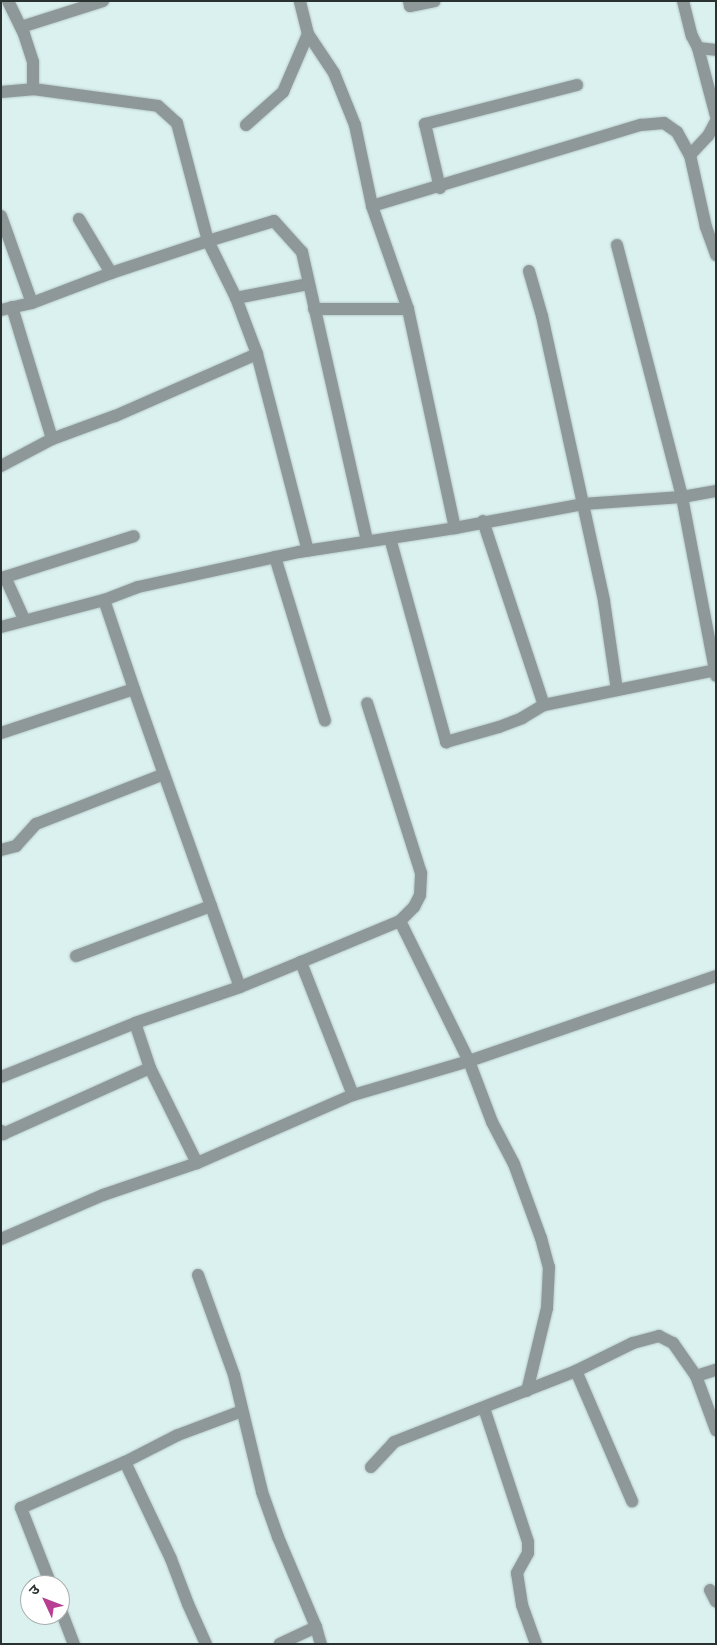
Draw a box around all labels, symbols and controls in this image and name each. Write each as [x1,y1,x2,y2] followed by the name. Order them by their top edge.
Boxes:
[20,1575,70,1625] north arrow
[25,1581,43,1599] text: उ

